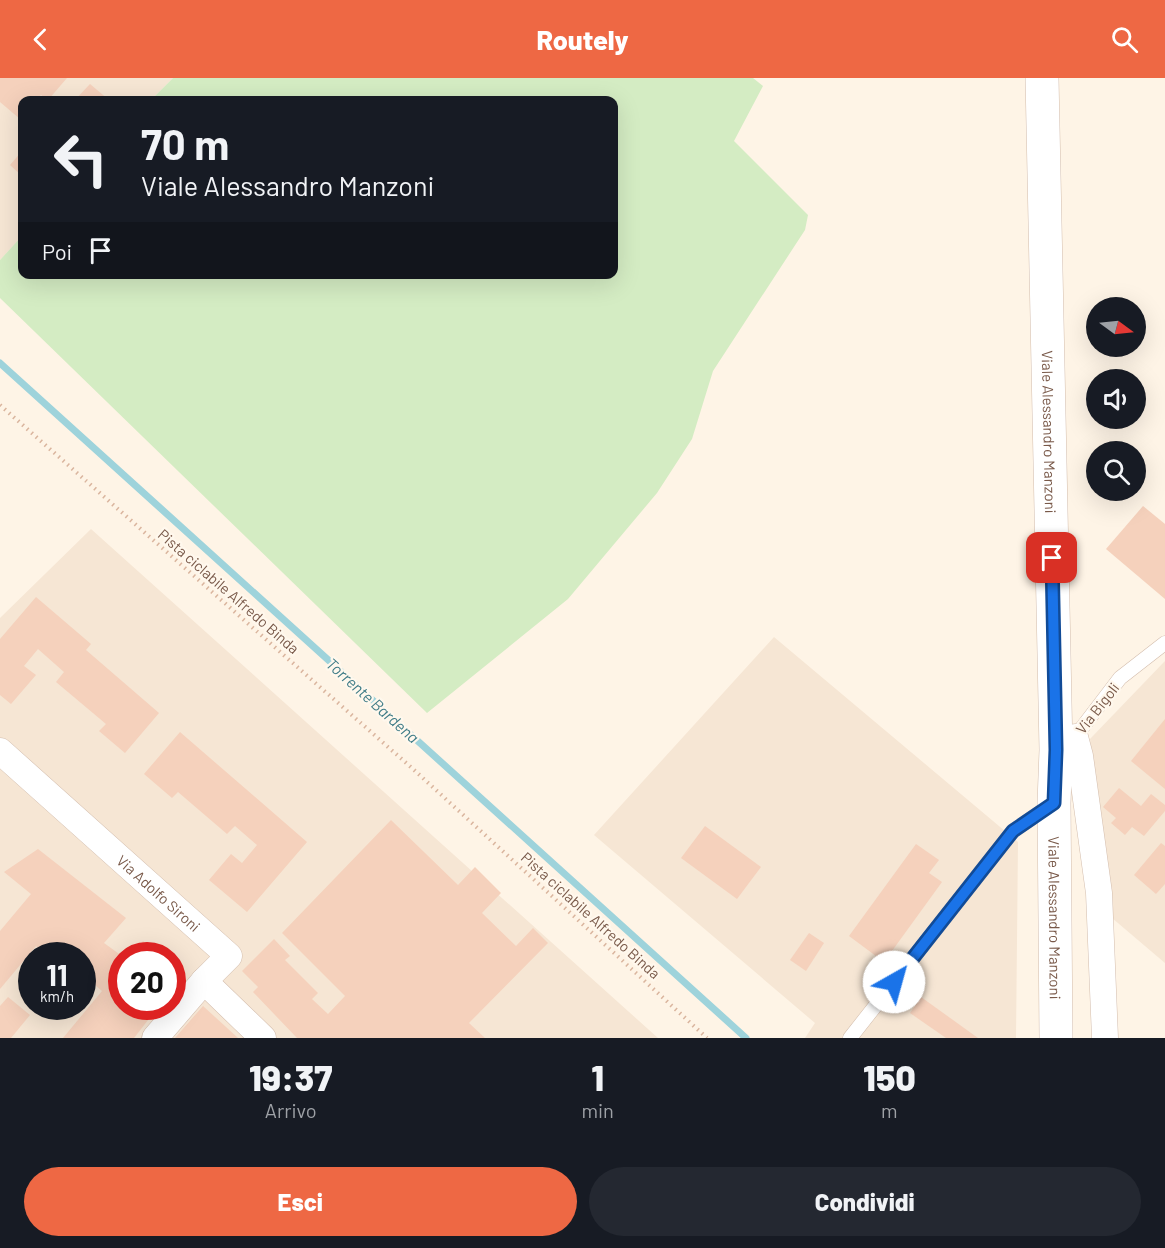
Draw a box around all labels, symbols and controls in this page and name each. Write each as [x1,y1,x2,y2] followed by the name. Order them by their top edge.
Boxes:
[24,23,57,56] icon: back
[536,23,629,55] text: Routely
[1108,23,1141,56] icon: search
[141,118,229,168] text: 70 m
[42,120,120,198] icon: left
[141,169,434,201] text: Viale Alessandro Manzoni
[84,234,117,267] icon: arrive
[42,238,72,264] text: Poi
[1086,297,1146,357] north arrow
[1086,297,1146,501] map controls
[1039,350,1060,514] street label: Viale Alessandro Manzoni
[1086,369,1146,429] button: sound
[1086,441,1146,501] button: search
[155,525,303,657] street label: Pista ciclabile Alfredo Binda
[1026,532,1077,583] pin
[1035,541,1068,574] icon: arrive
[323,654,423,746] water label: Torrente Bardena
[1071,679,1123,737] street label: Via Bigoli
[1045,836,1065,999] street label: Viale Alessandro Manzoni
[518,848,664,982] street label: Pista ciclabile Alfredo Binda
[113,851,204,935] street label: Via Adolfo Sironi
[108,942,186,1020] speed limit sign: 20
[862,950,926,1014] position arrow
[46,956,68,992] text: 11
[40,987,74,1005] text: km/h
[249,1055,332,1098] text: 19:37
[591,1055,604,1098] text: 1
[863,1055,916,1098] text: 150
[265,1098,317,1122] text: Arrivo
[581,1098,614,1122] text: min
[881,1098,898,1122] text: m
[24,1167,577,1236] button: Esci
[589,1167,1141,1236] button: Condividi

